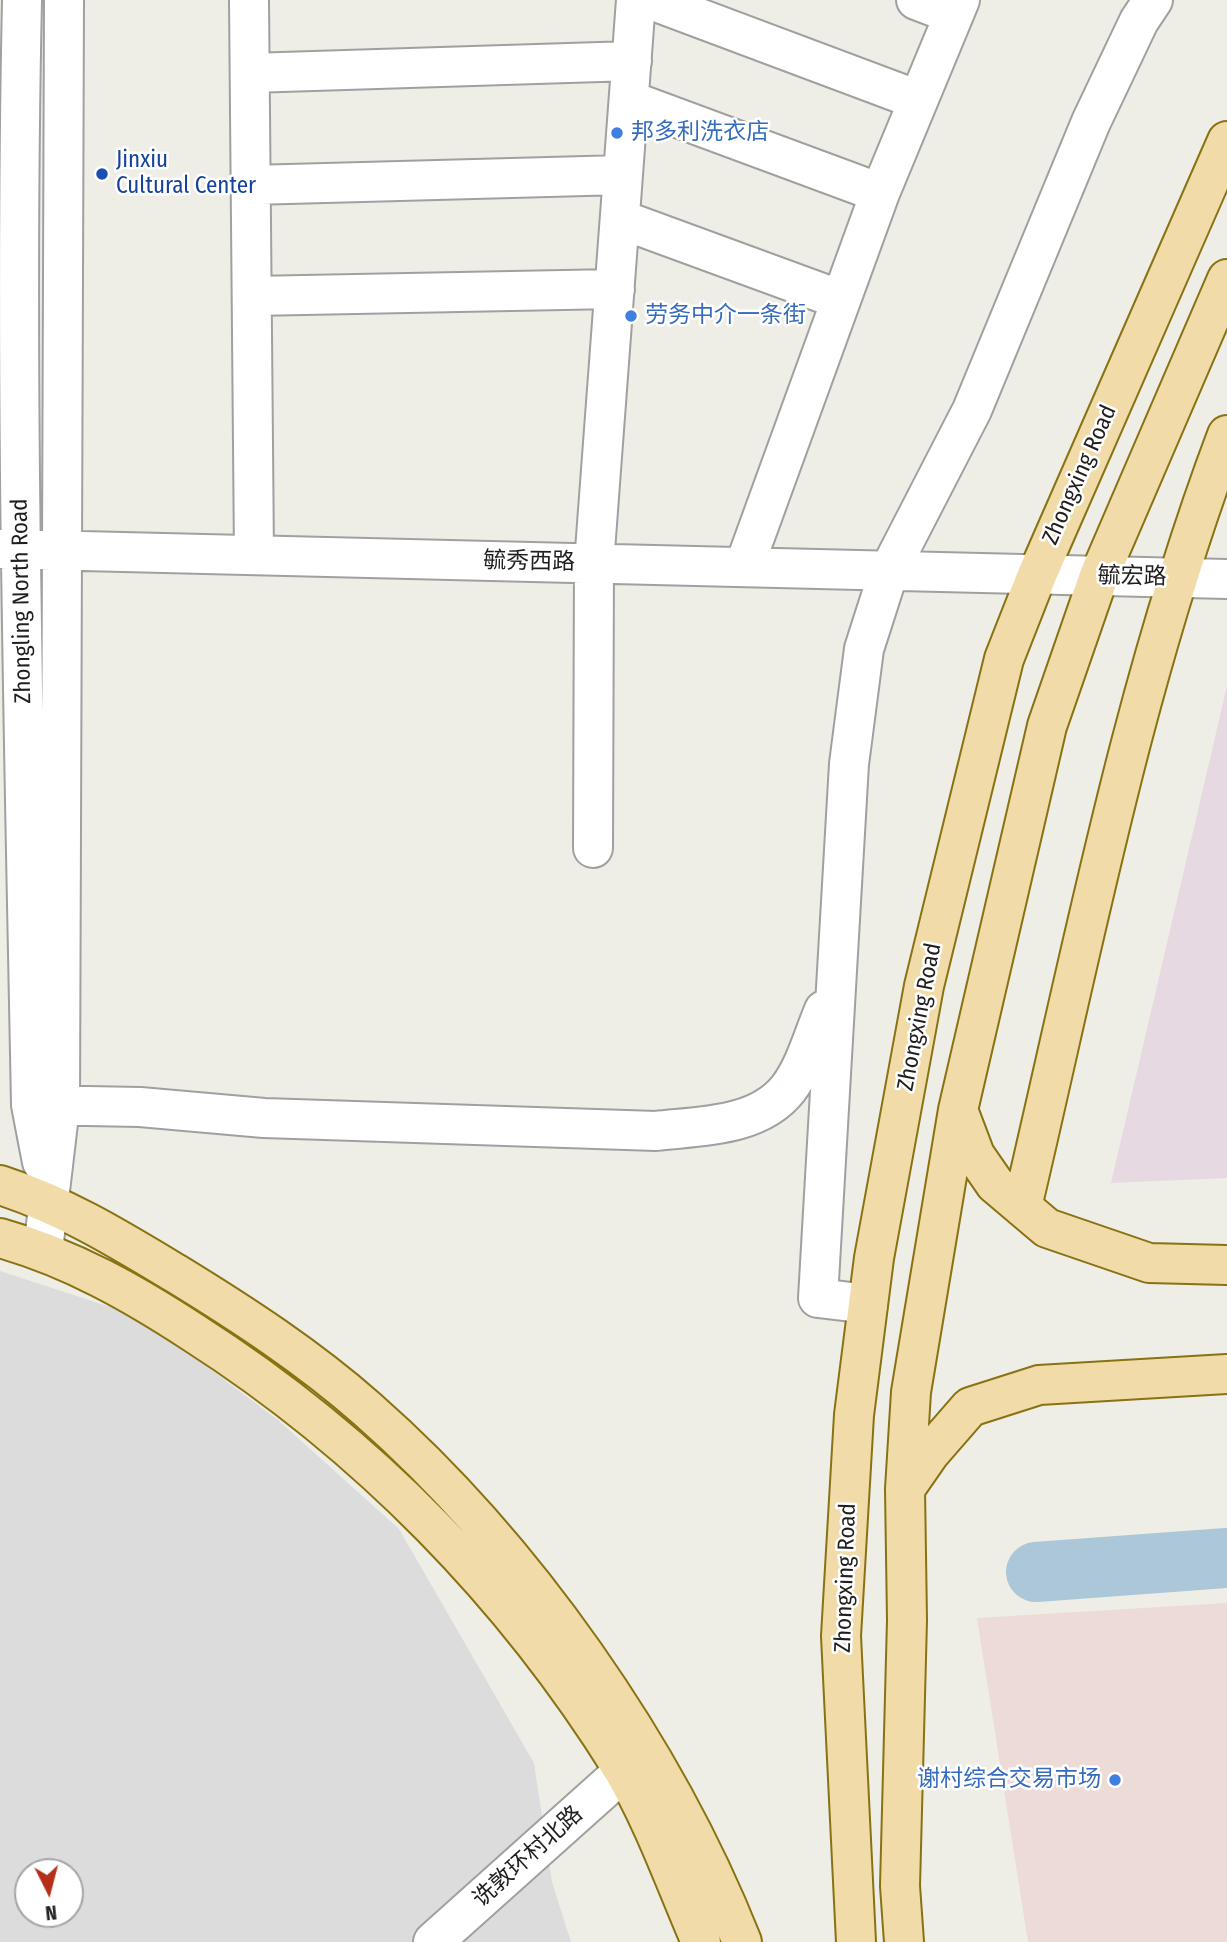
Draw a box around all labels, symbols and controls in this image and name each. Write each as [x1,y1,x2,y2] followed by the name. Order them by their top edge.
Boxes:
[631,119,769,147] place label: 邦多利洗衣店
[609,125,625,141] marker: 邦多利洗衣店
[116,147,256,201] place label: Jinxiu Cultural Center
[94,166,110,182] marker: Jinxiu Cultural Center
[645,302,806,330] place label: 劳务中介一条街
[623,308,639,324] marker: 劳务中介一条街
[1037,401,1123,549] street label: Zhongxing Road
[6,498,38,704] street label: Zhongling North Road
[483,547,575,577] street label: 毓秀西路
[1097,563,1167,591] street label: 毓宏路
[892,941,948,1093] street label: Zhongxing Road
[830,1503,862,1653] street label: Zhongxing Road
[917,1766,1101,1794] place label: 谢村综合交易市场
[1107,1772,1123,1788] marker: 谢村综合交易市场
[467,1801,589,1913] street label: 诜敦环村北路
[14,1858,84,1928] north arrow
[44,1900,58,1924] text: N

